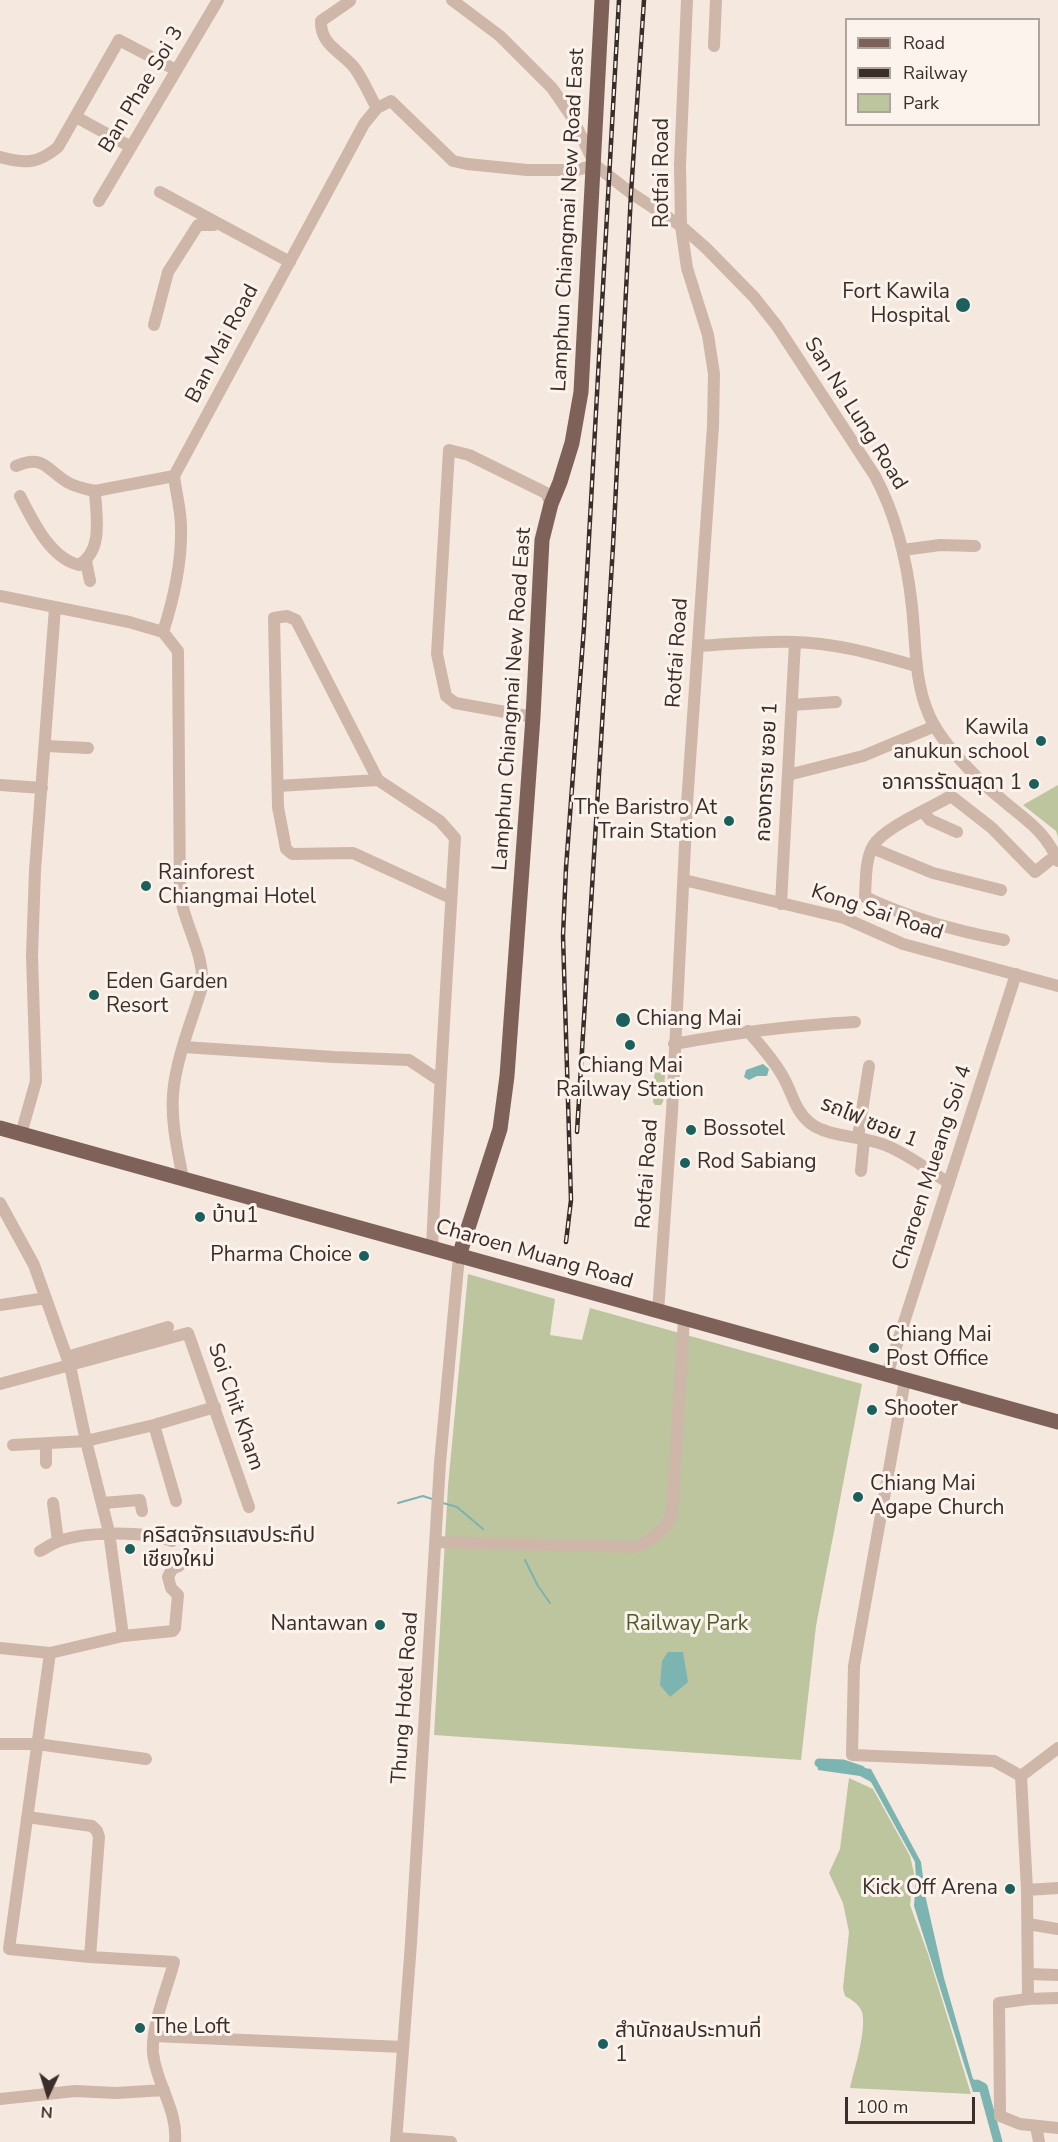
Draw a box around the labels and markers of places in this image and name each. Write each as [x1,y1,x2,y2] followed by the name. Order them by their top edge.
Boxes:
[842,280,950,330] place label: Fort Kawila Hospital
[954,296,972,314] marker: Fort Kawila Hospital
[893,716,1029,766] place label: Kawila anukun school
[1034,734,1048,748] marker: Kawila anukun school
[882,771,1022,797] place label: อาคารรัตนสุดา 1
[1027,777,1041,791] marker: อาคารรัตนสุดา 1
[574,796,717,846] place label: The Baristro At Train Station
[722,814,736,828] marker: The Baristro At Train Station
[158,861,316,911] place label: Rainforest Chiangmai Hotel
[139,879,153,893] marker: Rainforest Chiangmai Hotel
[106,970,228,1020] place label: Eden Garden Resort
[87,988,101,1002] marker: Eden Garden Resort
[636,1007,742,1033] place label: Chiang Mai
[614,1011,632,1029] marker: Chiang Mai
[623,1038,637,1052] marker: Chiang Mai Railway Station
[556,1054,704,1104] place label: Chiang Mai Railway Station
[703,1117,785,1143] place label: Bossotel
[684,1123,698,1137] marker: Bossotel
[697,1150,817,1176] place label: Rod Sabiang
[678,1156,692,1170] marker: Rod Sabiang
[212,1204,259,1230] place label: บ้าน1
[193,1210,207,1224] marker: บ้าน1
[210,1243,352,1269] place label: Pharma Choice
[357,1249,371,1263] marker: Pharma Choice
[886,1323,992,1373] place label: Chiang Mai Post Office
[867,1341,881,1355] marker: Chiang Mai Post Office
[884,1397,958,1423] place label: Shooter
[865,1403,879,1417] marker: Shooter
[870,1472,1004,1522] place label: Chiang Mai Agape Church
[851,1490,865,1504] marker: Chiang Mai Agape Church
[142,1524,315,1574] place label: คริสตจักรแสงประทีป เชียงใหม่
[123,1542,137,1556] marker: คริสตจักรแสงประทีป เชียงใหม่
[271,1612,368,1638] place label: Nantawan
[373,1618,387,1632] marker: Nantawan
[862,1876,998,1902] place label: Kick Off Arena
[1003,1882,1017,1896] marker: Kick Off Arena
[152,2015,230,2041] place label: The Loft
[615,2019,762,2069] place label: สำนักชลประทานที่ 1
[133,2021,147,2035] marker: The Loft
[596,2037,610,2051] marker: สำนักชลประทานที่ 1

